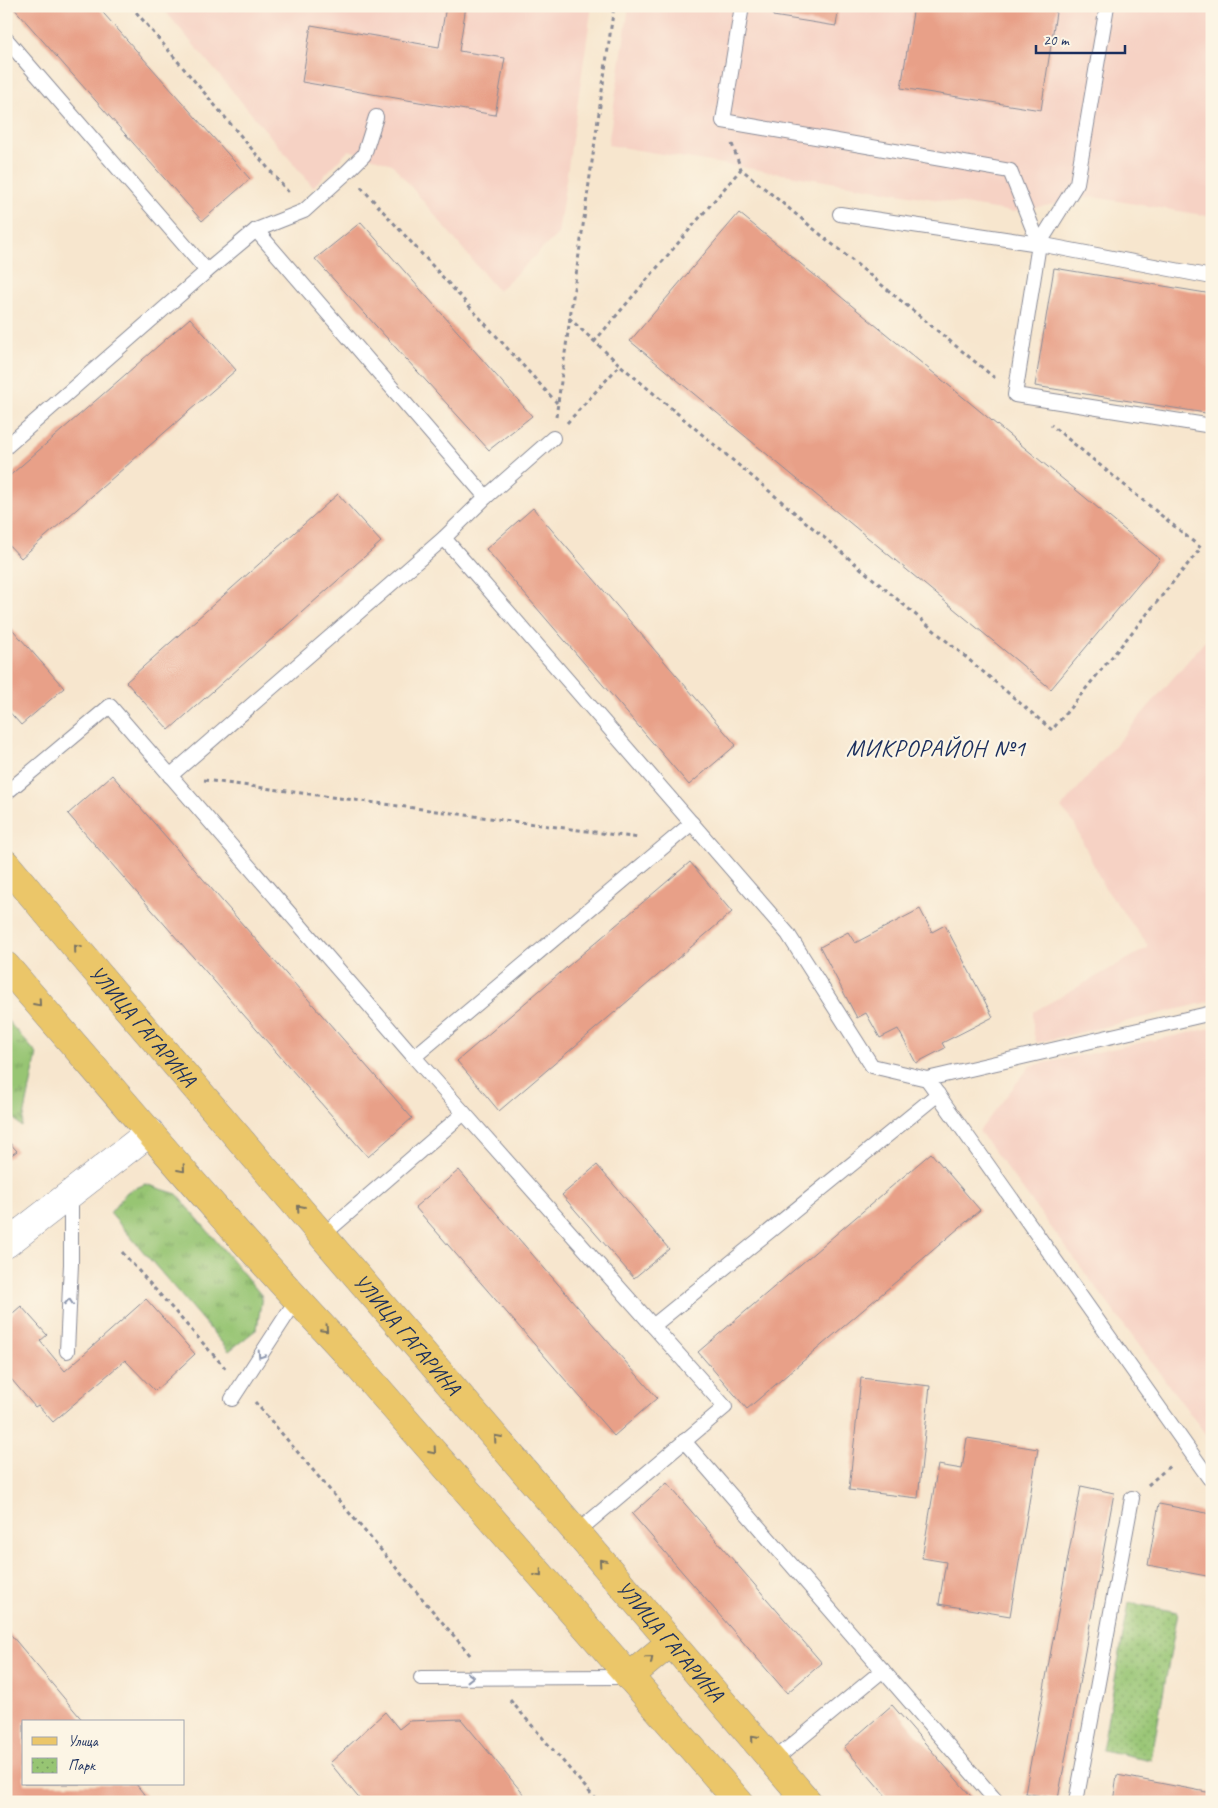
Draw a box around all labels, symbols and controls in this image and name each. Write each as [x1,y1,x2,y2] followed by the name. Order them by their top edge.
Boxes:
[1036,22,1124,54] scale bar
[1043,31,1070,50] text: 20 m
[846,733,1026,763] district label: МИКРОРАЙОН №1
[74,945,83,954] one-way arrow
[84,960,203,1093] street label: УЛИЦА ГАГАРИНА
[32,997,41,1006] one-way arrow
[176,1163,185,1172] one-way arrow
[297,1205,306,1214] one-way arrow
[348,1269,467,1401] street label: УЛИЦА ГАГАРИНА
[64,1298,74,1306] one-way arrow
[319,1324,328,1333] one-way arrow
[258,1349,267,1359] one-way arrow
[494,1435,502,1444] one-way arrow
[427,1445,436,1454] one-way arrow
[599,1558,608,1567] one-way arrow
[534,1568,543,1577] one-way arrow
[611,1575,730,1708] street label: УЛИЦА ГАГАРИНА
[644,1657,653,1665] one-way arrow
[466,1672,474,1682] one-way arrow
[22,1720,185,1786] legend
[68,1732,99,1751] text: Улица
[751,1735,759,1744] one-way arrow
[68,1756,96,1775] text: Парк

